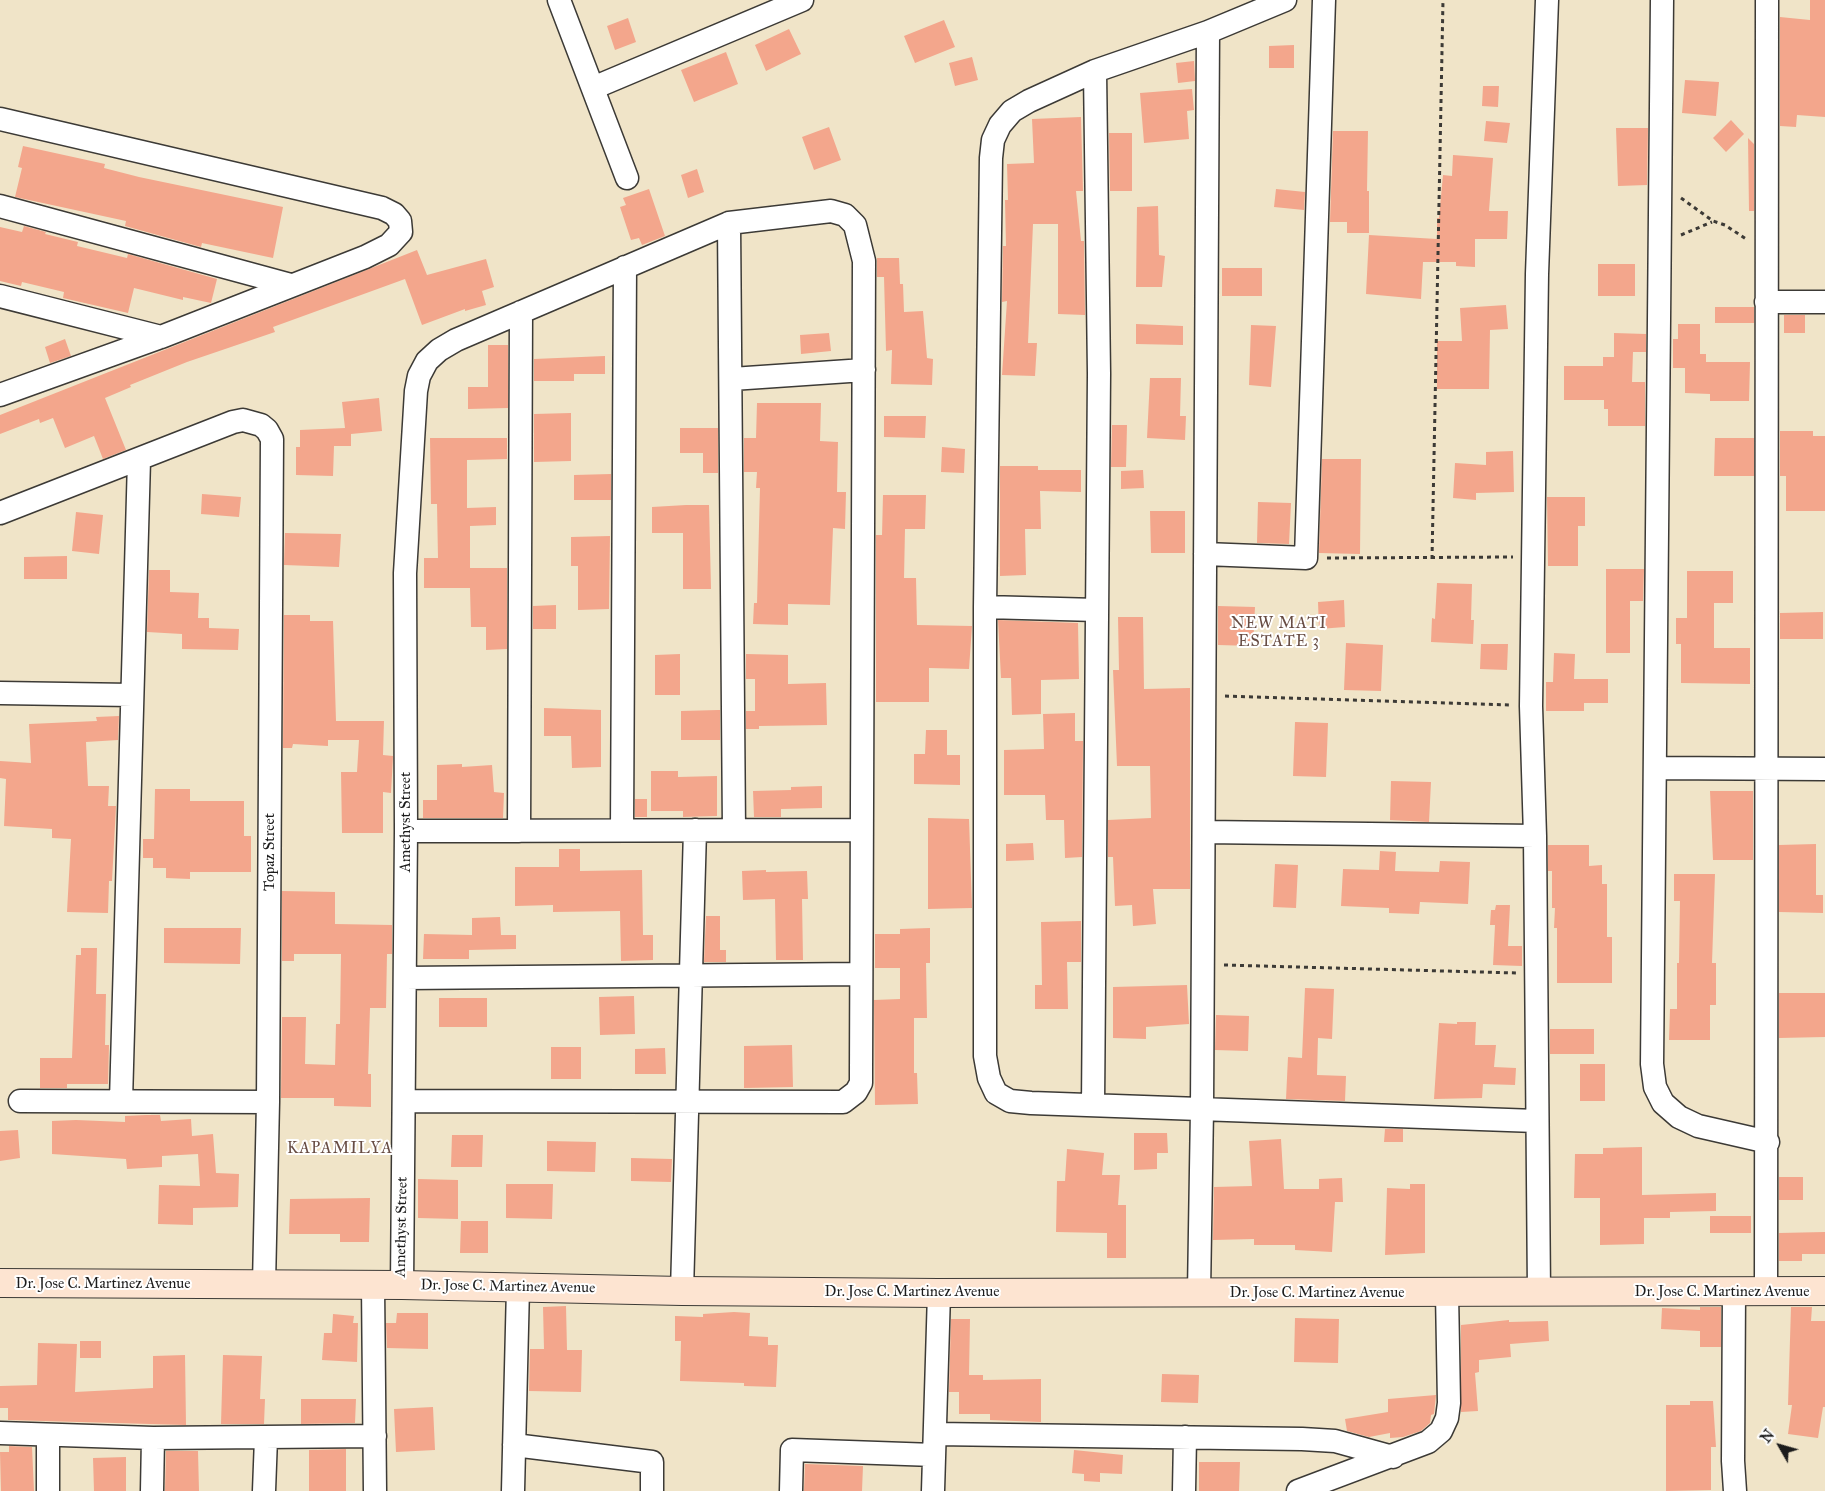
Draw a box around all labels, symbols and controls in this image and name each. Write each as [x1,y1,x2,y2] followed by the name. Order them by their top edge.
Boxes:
[1230,614,1328,652] district label: NEW MATI ESTATE 3
[397,772,415,872] street label: Amethyst Street
[261,813,279,891] street label: Topaz Street
[286,1139,394,1159] district label: KAPAMILYA
[392,1177,412,1277] street label: Amethyst Street
[16,1275,190,1293] street label: Dr. Jose C. Martinez Avenue
[420,1276,596,1298] street label: Dr. Jose C. Martinez Avenue
[825,1283,999,1301] street label: Dr. Jose C. Martinez Avenue
[1635,1283,1809,1301] street label: Dr. Jose C. Martinez Avenue
[1230,1284,1404,1302] street label: Dr. Jose C. Martinez Avenue
[1755,1421,1805,1471] north arrow
[1757,1427,1778,1446] text: N

